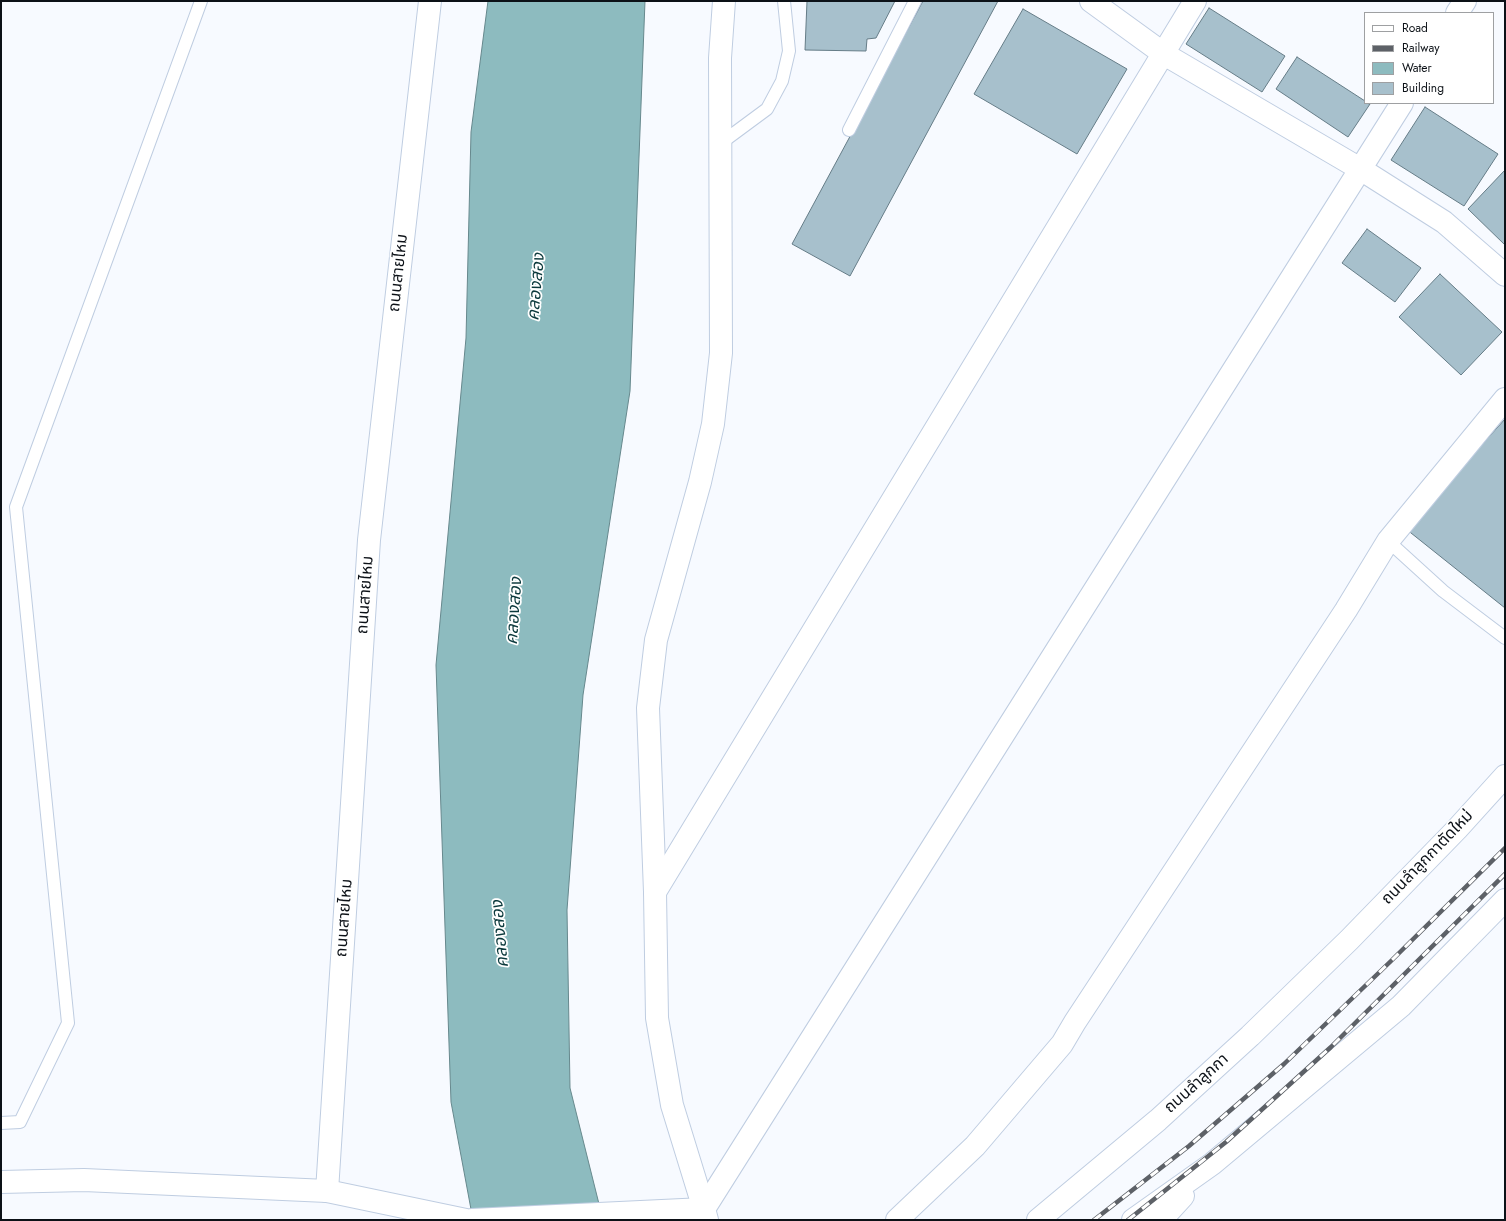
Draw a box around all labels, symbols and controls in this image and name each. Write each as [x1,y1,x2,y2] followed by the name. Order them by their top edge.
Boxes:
[1364,12,1494,104] legend
[1402,19,1428,37] text: Road
[1402,39,1440,57] text: Railway
[1402,59,1432,77] text: Water
[1402,79,1444,97] text: Building
[385,233,413,313] street label: ถนนสายไหม
[524,252,550,322] water label: คลองสอง
[354,555,378,635] street label: ถนนสายไหม
[502,577,528,645] water label: คลองสอง
[1378,807,1478,909] street label: ถนนลำลูกกาตัดใหม่
[333,878,357,958] street label: ถนนสายไหม
[488,899,514,969] water label: คลองสอง
[1161,1050,1233,1118] street label: ถนนลำลูกกา

